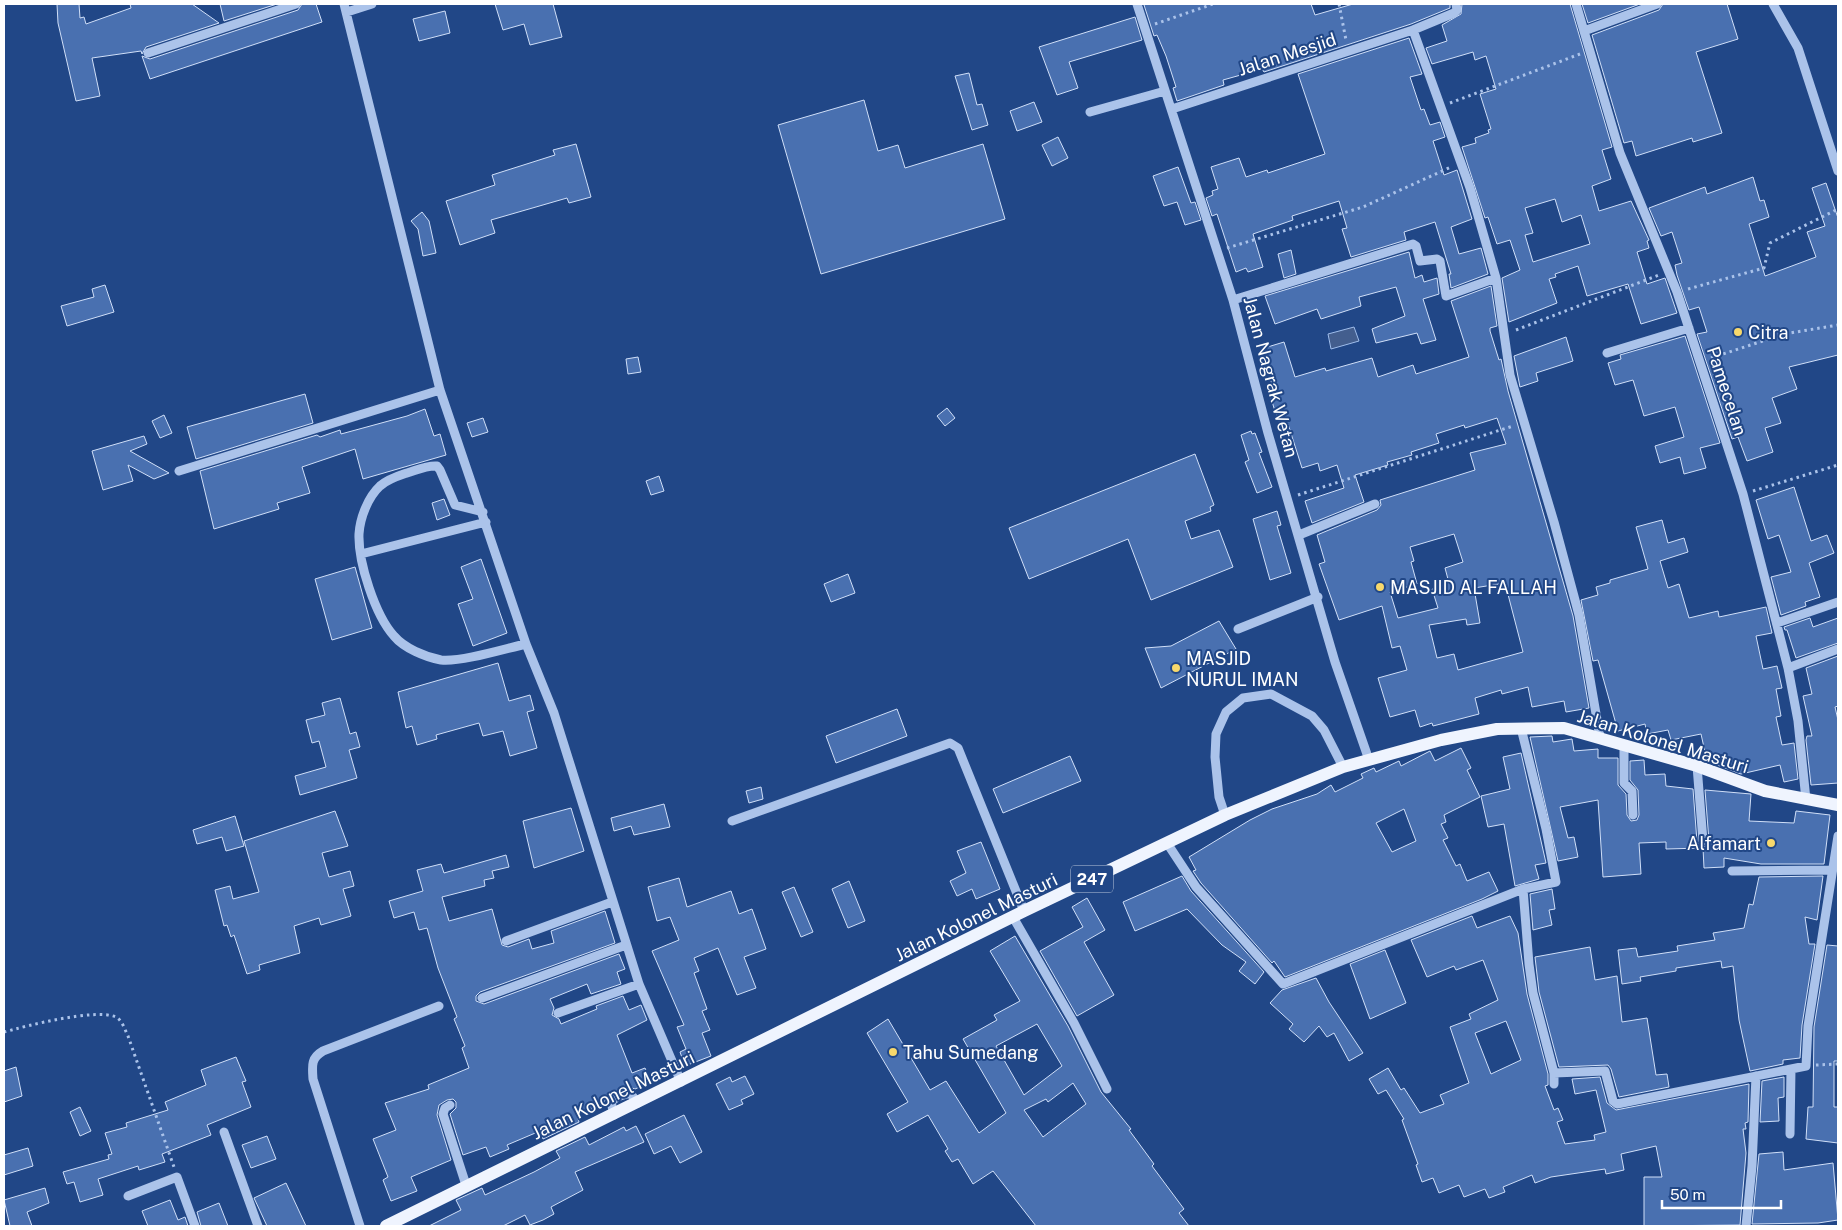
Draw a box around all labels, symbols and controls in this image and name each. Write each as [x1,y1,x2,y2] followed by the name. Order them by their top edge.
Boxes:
[1235,28,1339,80] street label: Jalan Mesjid
[1239,294,1303,460] street label: Jalan Nagrak Wetan
[1748,322,1789,343] place label: Citra
[1732,326,1744,338] marker: Citra
[1703,344,1751,438] street label: Pamecelan
[1390,577,1557,598] place label: MASJID AL FALLAH
[1374,581,1386,593] marker: MASJID AL FALLAH
[1186,648,1299,690] place label: MASJID NURUL IMAN
[1170,662,1182,674] marker: MASJID NURUL IMAN
[1575,705,1751,777] street label: Jalan Kolonel Masturi
[1687,833,1761,854] place label: Alfamart
[1765,837,1777,849] marker: Alfamart
[1071,866,1113,892] road number: 247
[891,869,1061,965] street label: Jalan Kolonel Masturi
[903,1042,1038,1063] place label: Tahu Sumedang
[887,1046,899,1058] marker: Tahu Sumedang
[528,1047,698,1143] street label: Jalan Kolonel Masturi
[1662,1178,1781,1210] scale bar
[1670,1186,1705,1203] text: 50 m

